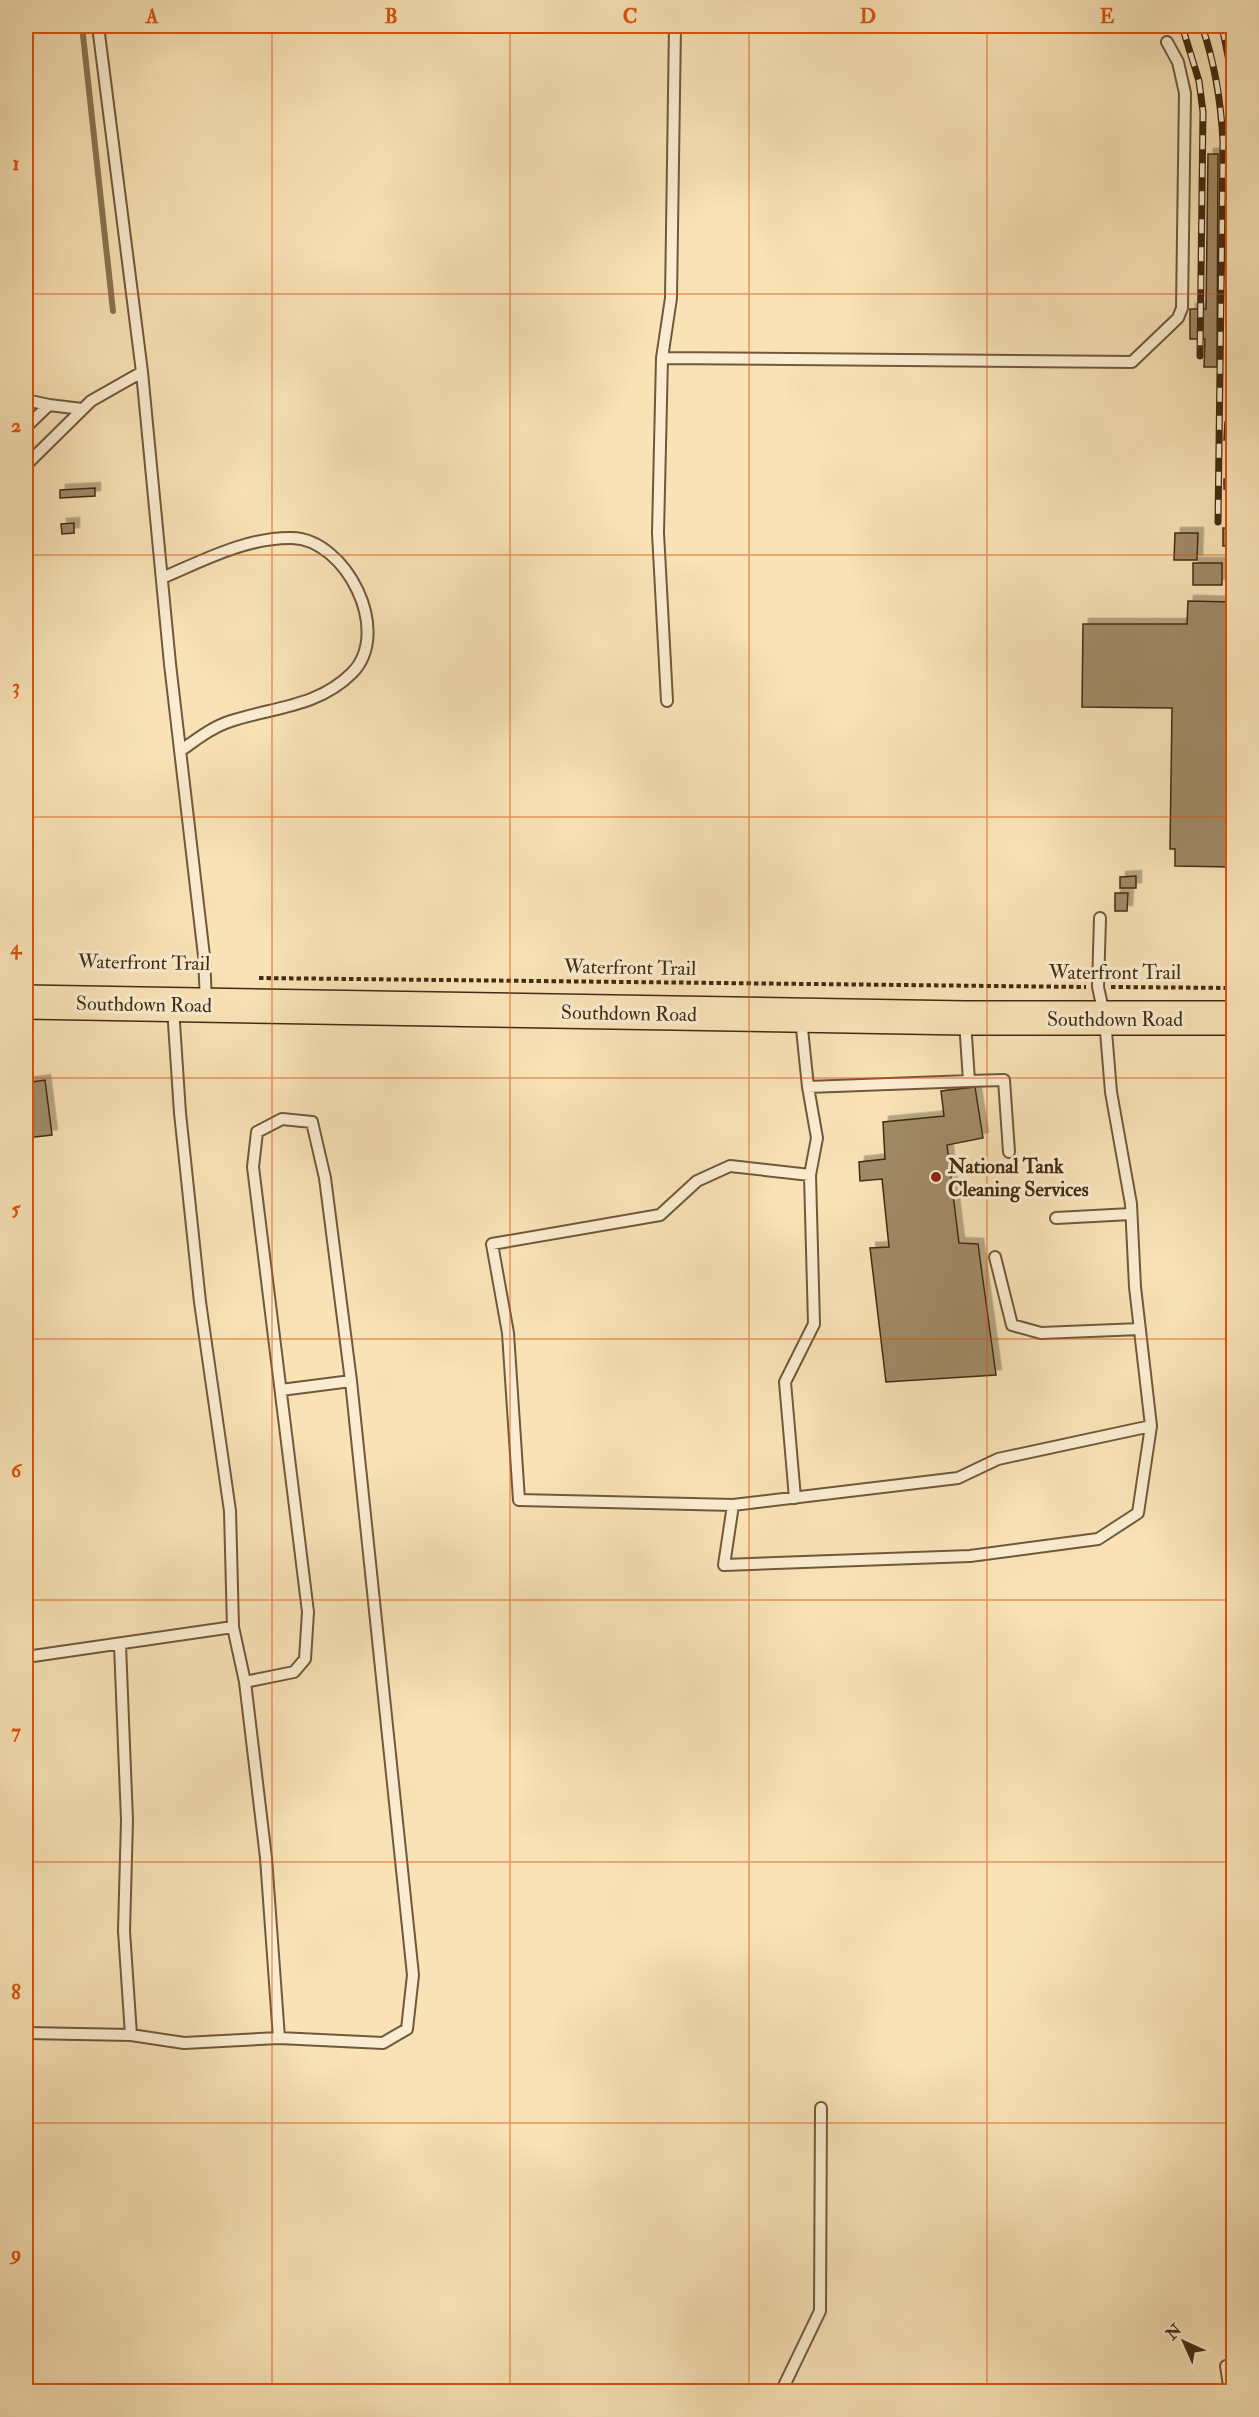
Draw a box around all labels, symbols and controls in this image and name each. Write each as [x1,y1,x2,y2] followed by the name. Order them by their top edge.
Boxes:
[145,4,159,29] text: A
[384,4,398,29] text: B
[623,4,637,29] text: C
[860,4,876,29] text: D
[1100,4,1115,29] text: E
[12,151,20,176] text: 1
[11,413,21,438] text: 2
[12,674,20,699] text: 3
[10,935,23,960] text: 4
[77,949,210,976] street label: Waterfront Trail
[563,954,696,981] street label: Waterfront Trail
[1048,960,1181,985] street label: Waterfront Trail
[76,991,212,1018] street label: Southdown Road
[561,1000,697,1027] street label: Southdown Road
[1047,1007,1183,1032] street label: Southdown Road
[947,1154,1089,1203] place label: National Tank Cleaning Services
[929,1170,943,1184] marker: National Tank Cleaning Services
[12,1196,22,1221] text: 5
[11,1458,23,1483] text: 6
[11,1719,21,1744] text: 7
[11,1980,21,2005] text: 8
[9,2241,21,2266] text: 9
[1154,2312,1214,2372] north arrow
[1161,2319,1187,2345] text: N

